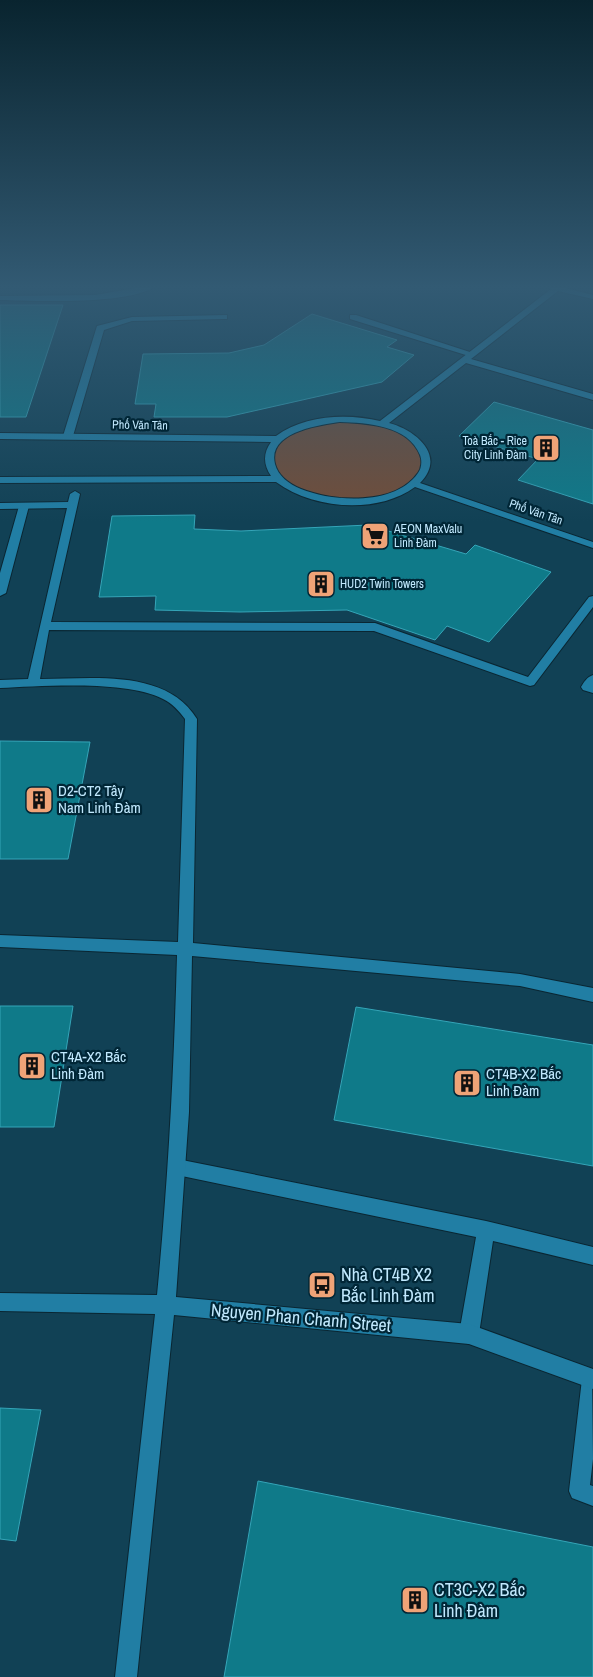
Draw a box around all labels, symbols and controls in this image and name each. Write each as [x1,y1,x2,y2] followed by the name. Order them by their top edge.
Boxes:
[112,417,168,433] street label: Phố Văn Tân
[462,433,527,463] place label: Toà Bắc - Rice City Linh Đàm
[531,433,561,463] building icon: Toà Bắc - Rice City Linh Đàm
[507,495,565,529] street label: Phố Văn Tân
[360,521,390,551] supermarket icon: AEON MaxValu Linh Đàm
[393,521,462,551] place label: AEON MaxValu Linh Đàm
[306,569,336,599] building icon: HUD2 Twin Towers
[340,576,424,592] place label: HUD2 Twin Towers
[58,780,141,818] place label: D2-CT2 Tây Nam Linh Đàm
[24,785,54,815] building icon: D2-CT2 Tây Nam Linh Đàm
[51,1046,126,1084] place label: CT4A-X2 Bắc Linh Đàm
[17,1051,47,1081] building icon: CT4A-X2 Bắc Linh Đàm
[486,1063,561,1101] place label: CT4B-X2 Bắc Linh Đàm
[452,1068,482,1098] building icon: CT4B-X2 Bắc Linh Đàm
[341,1262,435,1308] place label: Nhà CT4B X2 Bắc Linh Đàm
[307,1270,337,1300] bus stop icon: Nhà CT4B X2 Bắc Linh Đàm
[210,1297,392,1338] street label: Nguyen Phan Chanh Street
[434,1577,525,1623] place label: CT3C-X2 Bắc Linh Đàm
[400,1585,430,1615] building icon: CT3C-X2 Bắc Linh Đàm

